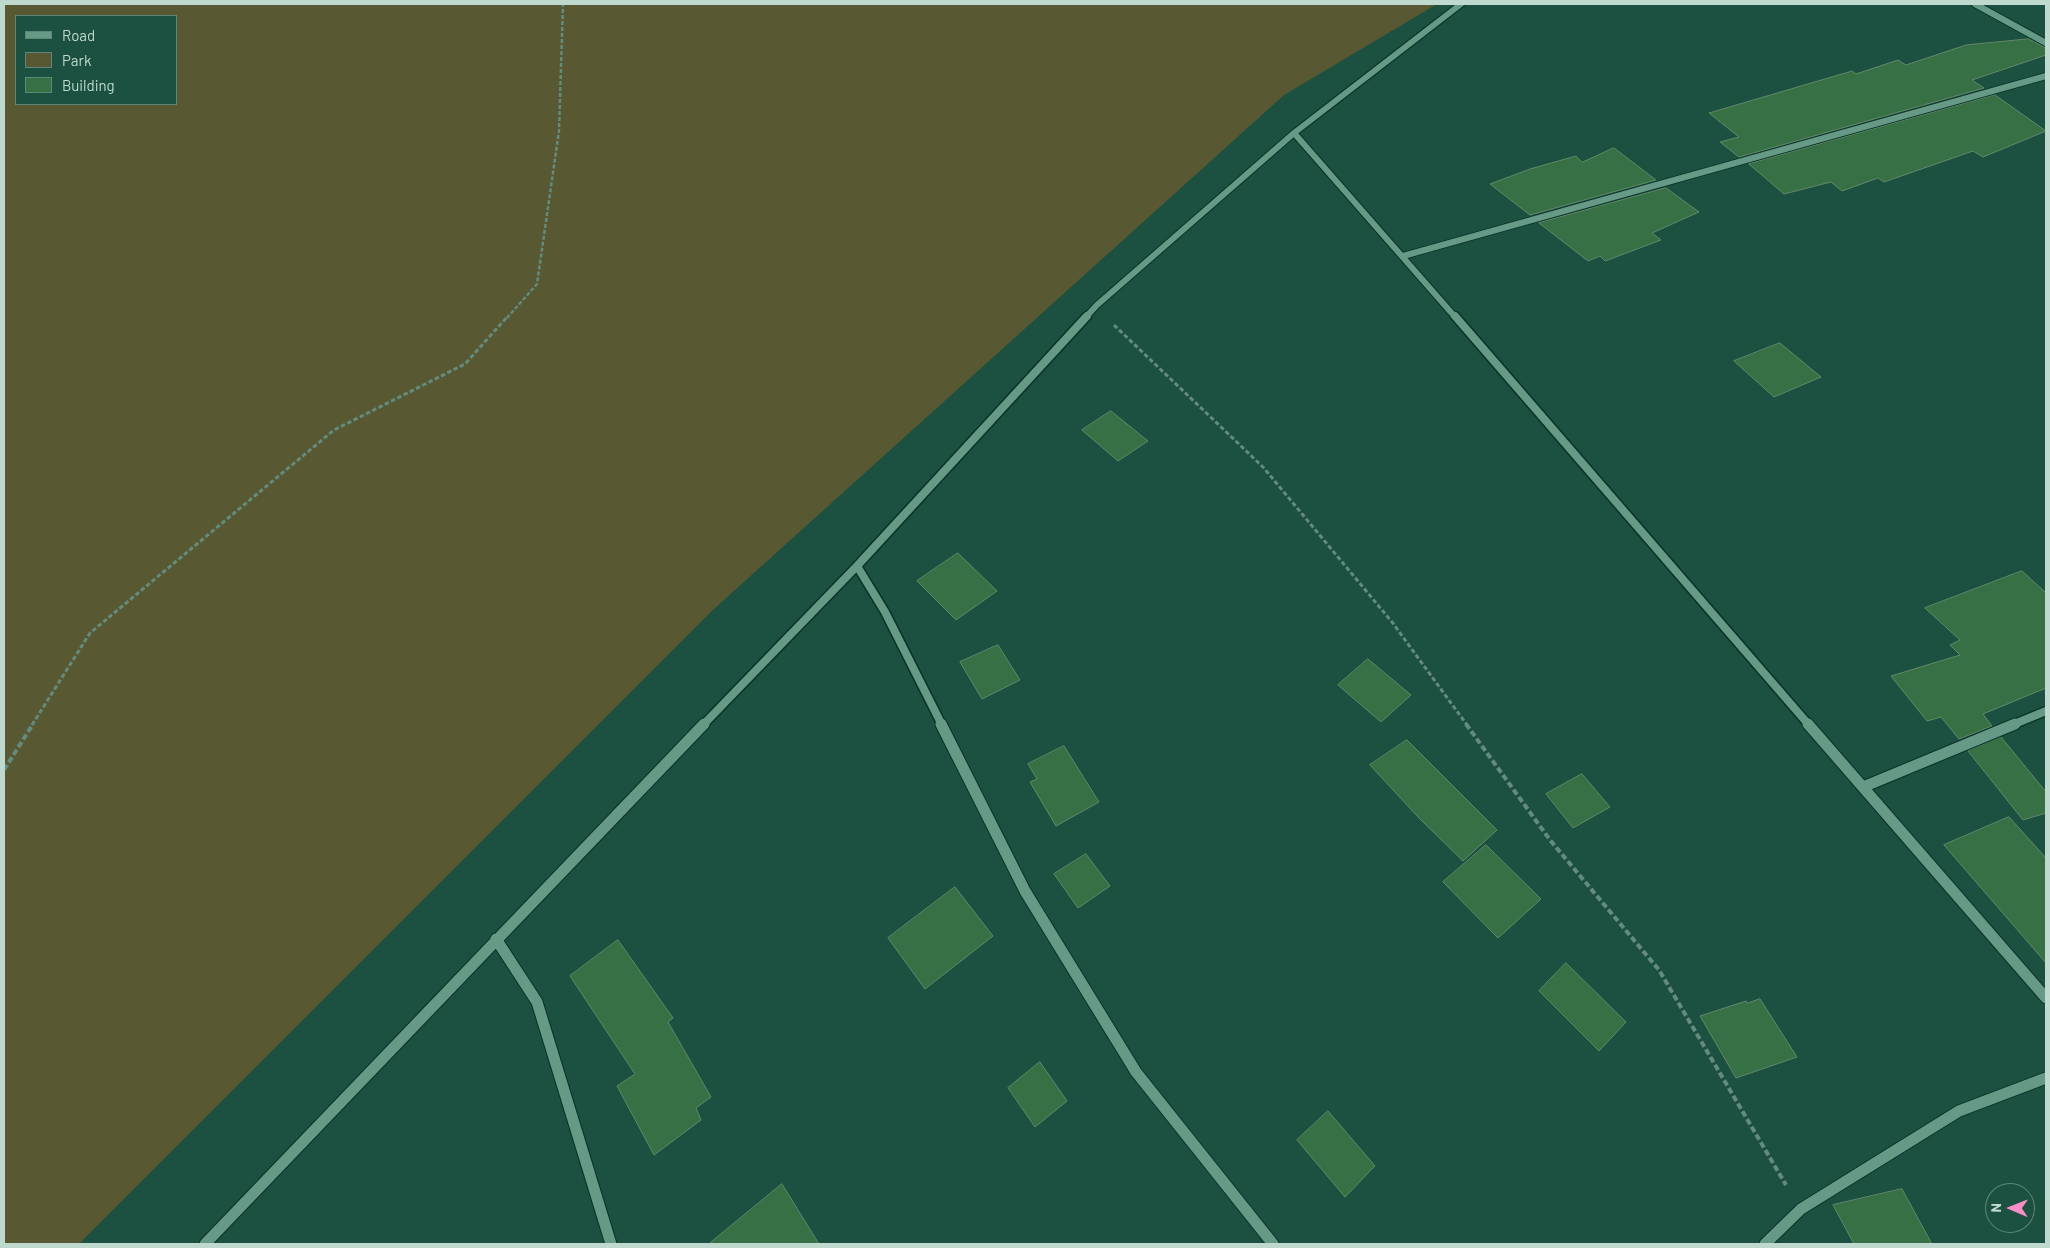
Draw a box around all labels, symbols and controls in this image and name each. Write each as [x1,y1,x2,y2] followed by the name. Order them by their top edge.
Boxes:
[15,15,178,105] legend
[62,26,95,44] text: Road
[62,51,91,69] text: Park
[62,76,115,94] text: Building
[1985,1183,2035,1233] north arrow
[1987,1203,2004,1213] text: N

